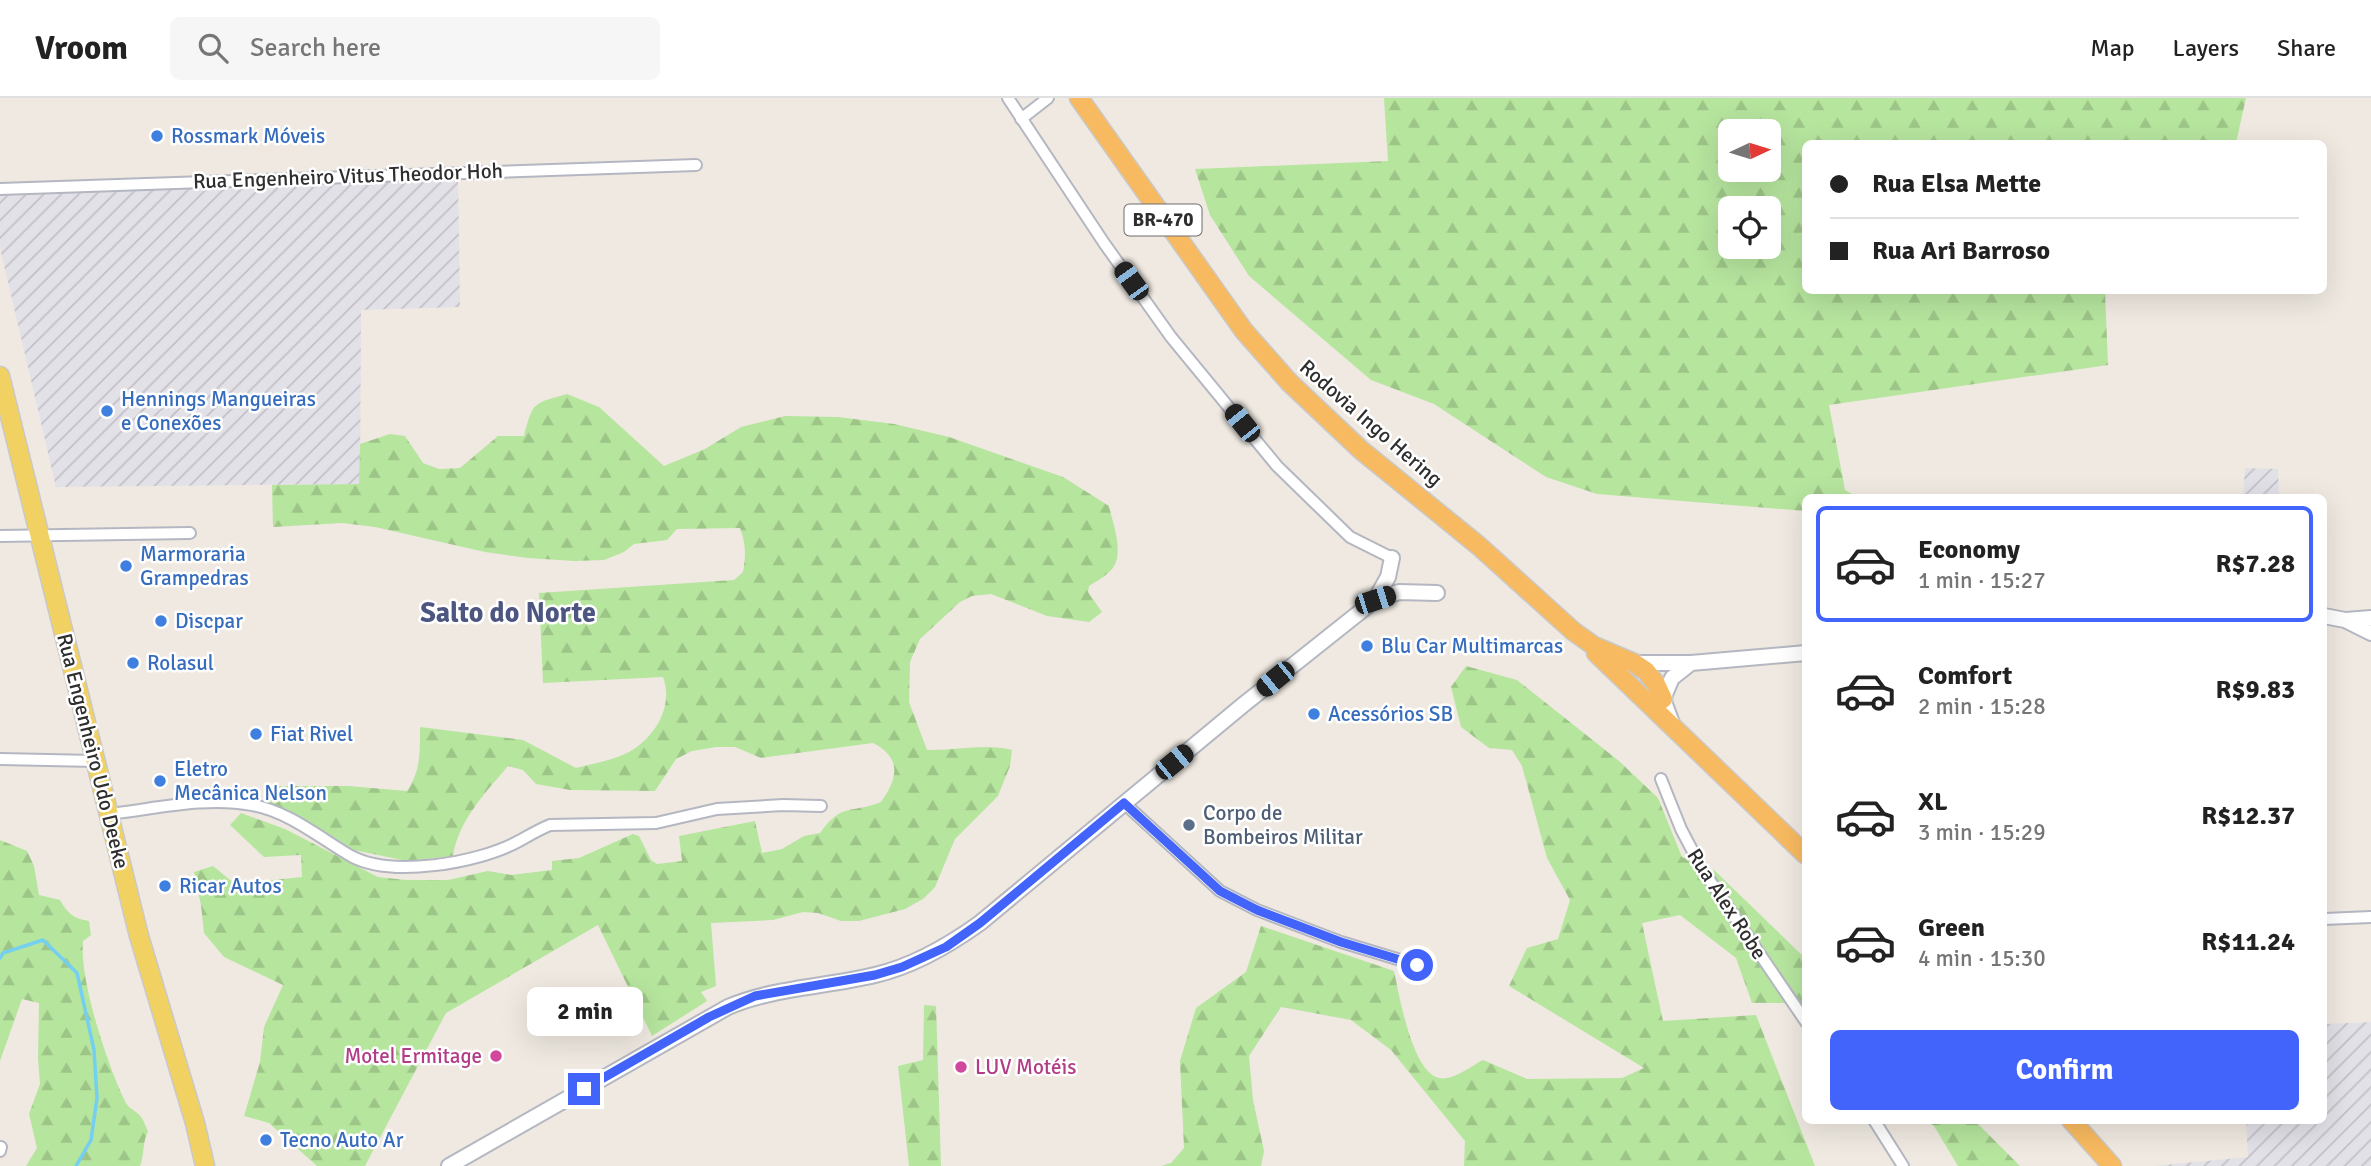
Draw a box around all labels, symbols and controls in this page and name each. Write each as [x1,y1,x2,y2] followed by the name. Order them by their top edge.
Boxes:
[170,17,660,80] search box
[35,28,128,69] text: Vroom
[194,29,232,67] icon: search
[250,32,381,64] text: Search here
[2090,33,2135,63] text: Map
[2173,33,2239,63] text: Layers
[2277,33,2336,63] text: Share
[1718,119,1782,182] north arrow
[1718,119,1781,259] map controls
[171,123,325,149] place label: Rossmark Móveis
[149,128,165,144] marker: Rossmark Móveis
[193,158,503,194] street label: Rua Engenheiro Vitus Theodor Hoh
[1872,168,2041,200] text: Rua Elsa Mette
[1718,196,1781,259] button: locate
[1124,204,1202,236] road number: BR-470
[1872,235,2050,267] text: Rua Ari Barroso
[1111,258,1152,304] car
[1294,354,1448,492] street label: Rodovia Ingo Hering
[121,386,316,436] place label: Hennings Mangueiras e Conexões
[1221,400,1264,446] car
[99,403,115,419] marker: Hennings Mangueiras e Conexões
[1834,533,1897,596] icon: car
[1918,534,2020,566] text: Economy
[140,541,249,591] place label: Marmoraria Grampedras
[2215,548,2295,580] text: R$7.28
[118,558,134,574] marker: Marmoraria Grampedras
[1918,566,2046,595] text: 1 min · 15:27
[1352,584,1399,616] car
[420,596,596,630] district label: Salto do Norte
[175,608,243,634] place label: Discpar
[153,613,169,629] marker: Discpar
[51,631,135,871] street label: Rua Engenheiro Udo Deeke
[1381,633,1563,659] place label: Blu Car Multimarcas
[1359,638,1375,654] marker: Blu Car Multimarcas
[147,650,214,676] place label: Rolasul
[125,655,141,671] marker: Rolasul
[1253,658,1298,700] car
[1834,659,1897,722] icon: car
[1918,660,2012,692] text: Comfort
[2215,674,2295,706] text: R$9.83
[1918,692,2046,721] text: 2 min · 15:28
[1328,701,1453,727] place label: Acessórios SB
[1306,706,1322,722] marker: Acessórios SB
[270,721,353,747] place label: Fiat Rivel
[248,726,264,742] marker: Fiat Rivel
[1152,741,1197,783] car
[174,756,327,806] place label: Eletro Mecânica Nelson
[152,773,168,789] marker: Eletro Mecânica Nelson
[1834,785,1897,848] icon: car
[1918,786,1948,818] text: XL
[1203,800,1363,850] place label: Corpo de Bombeiros Militar
[2201,800,2295,832] text: R$12.37
[1181,817,1197,833] marker: Corpo de Bombeiros Militar
[1918,818,2046,847] text: 3 min · 15:29
[1681,844,1773,964] street label: Rua Alex Robe
[179,873,282,899] place label: Ricar Autos
[157,878,173,894] marker: Ricar Autos
[1834,911,1897,974] icon: car
[1918,912,1985,944] text: Green
[2201,926,2295,958] text: R$11.24
[1918,944,2046,973] text: 4 min · 15:30
[1401,949,1433,981] route start
[526,988,642,1037] callout: 2 min
[557,997,613,1026] text: 2 min
[1830,1030,2299,1110] button: Confirm
[344,1043,482,1069] place label: Motel Ermitage
[488,1048,504,1064] marker: Motel Ermitage
[975,1054,1076,1080] place label: LUV Motéis
[953,1059,969,1075] marker: LUV Motéis
[568,1073,600,1105] route end
[280,1127,404,1153] place label: Tecno Auto Ar
[258,1132,274,1148] marker: Tecno Auto Ar

